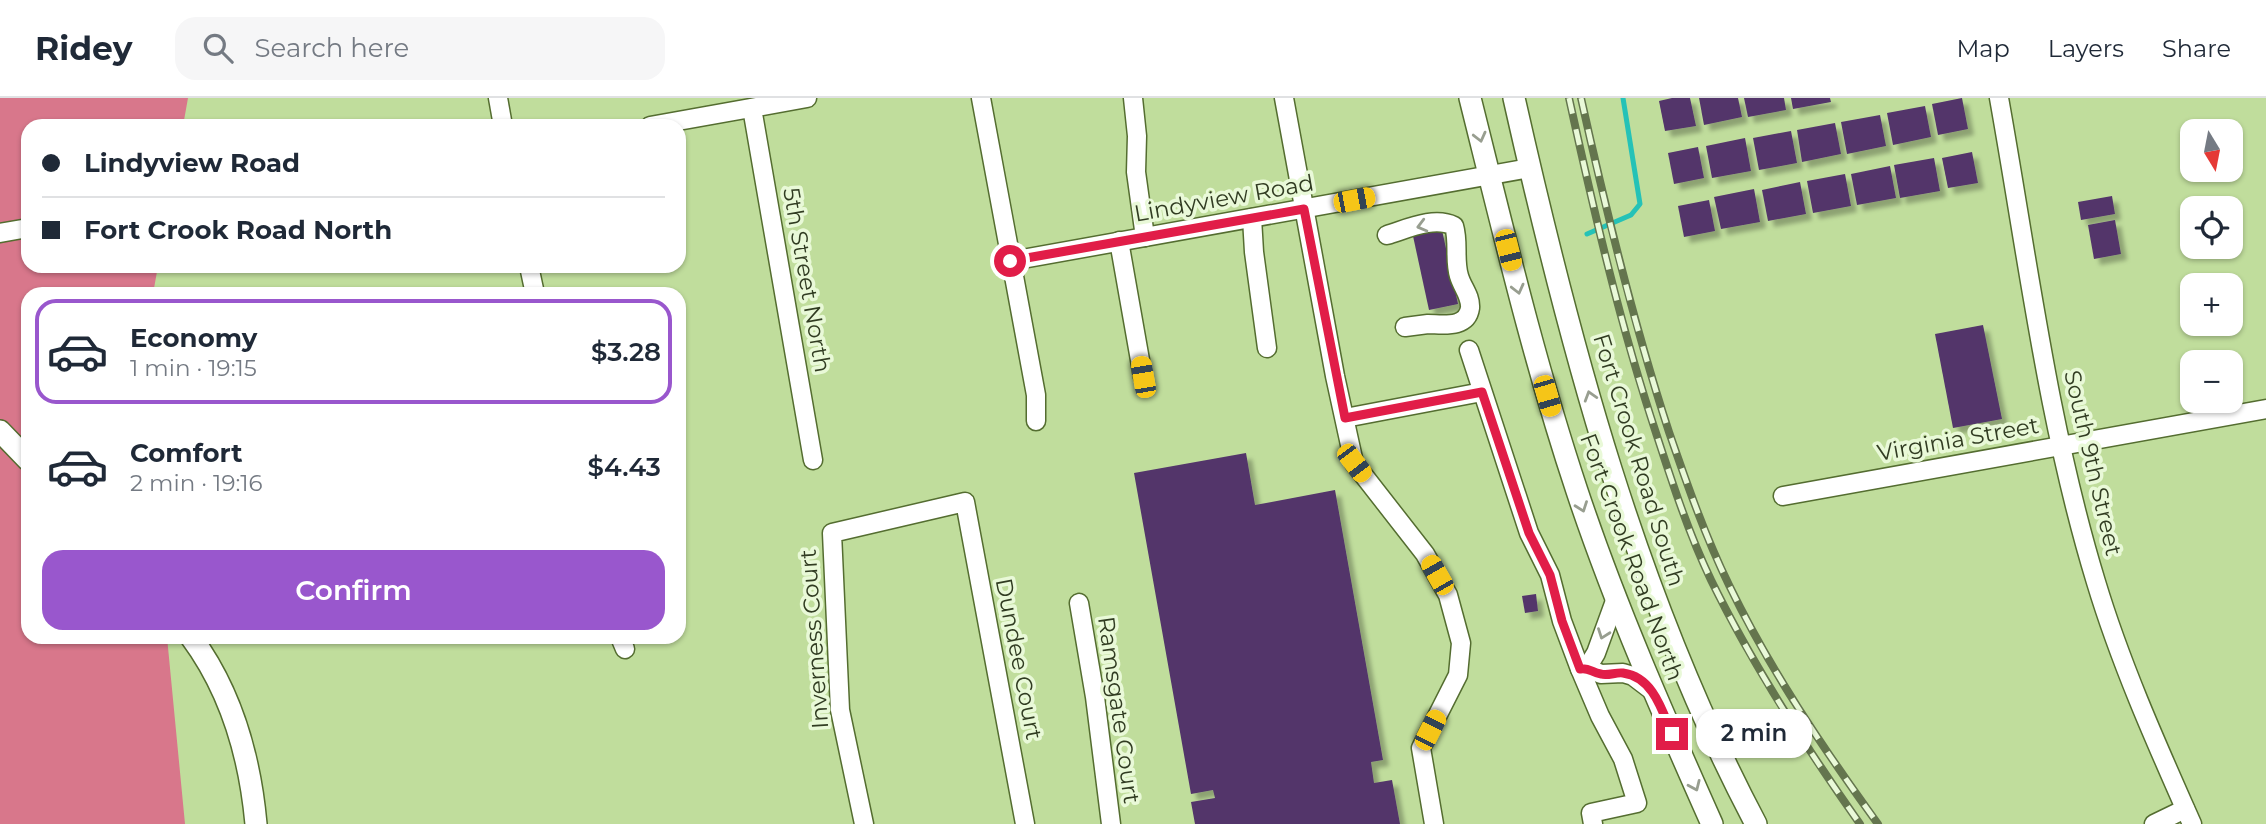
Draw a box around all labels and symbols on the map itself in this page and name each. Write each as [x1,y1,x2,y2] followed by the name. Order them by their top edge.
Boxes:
[2180,119,2244,182] north arrow
[1472,130,1486,142] one-way arrow
[1132,168,1316,228] street label: Lindyview Road
[777,185,837,375] street label: 5th Street North
[1332,186,1377,214] car
[1416,217,1428,232] one-way arrow
[1493,227,1524,273] car
[994,245,1026,277] route start
[1509,283,1524,295] one-way arrow
[1587,330,1691,590] street label: Fort Crook Road South
[1130,354,1157,400] car
[2058,367,2128,559] street label: South 9th Street
[1532,373,1563,419] car
[1583,390,1598,402] one-way arrow
[1875,411,2041,467] street label: Virginia Street
[1574,430,1690,684] street label: Fort Crook Road North
[1333,440,1376,486] car
[1574,500,1588,512] one-way arrow
[794,548,834,730] street label: Inverness Court
[1418,552,1457,598] car
[990,576,1048,742] street label: Dundee Court
[1092,615,1146,805] street label: Ramsgate Court
[1597,628,1611,640] one-way arrow
[1412,707,1449,753] car
[1696,710,1812,758] callout: 2 min
[1656,718,1688,750] route end
[1687,779,1701,791] one-way arrow

